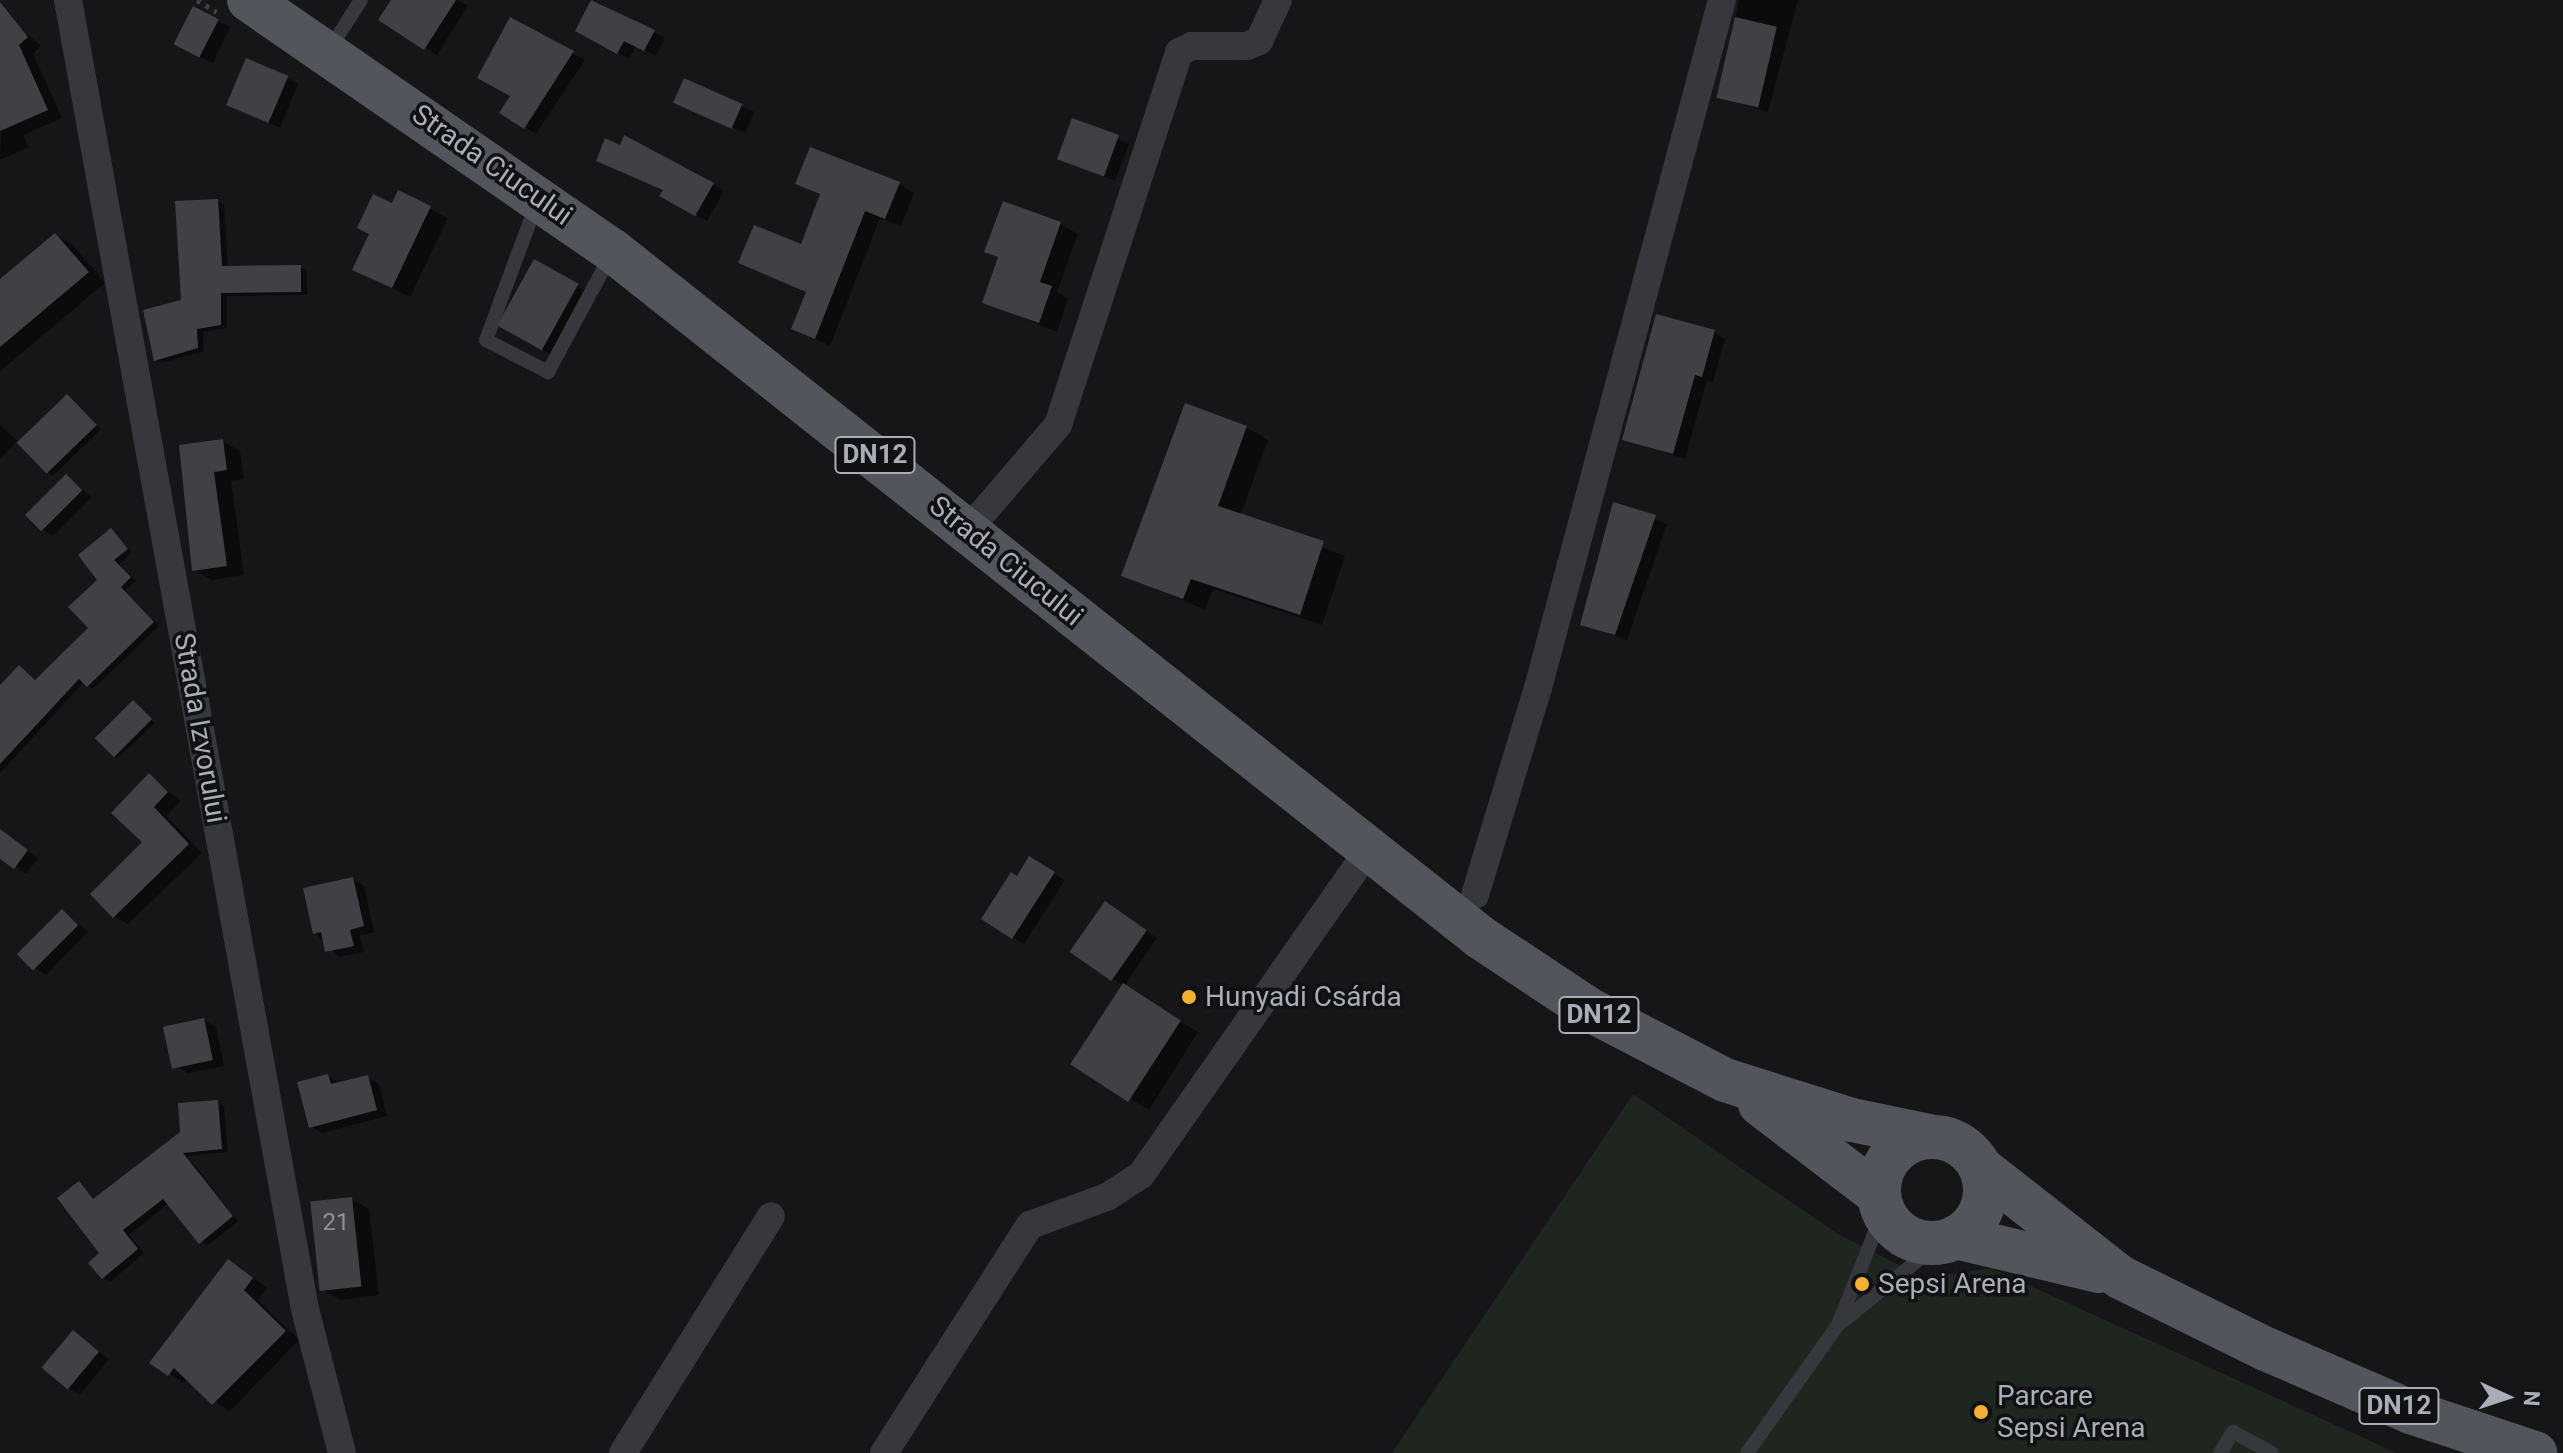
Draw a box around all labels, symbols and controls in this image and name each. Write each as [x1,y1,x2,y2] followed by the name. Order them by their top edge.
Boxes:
[406,97,578,233] street label: Strada Ciucului
[833,433,917,477] road number: DN12
[923,489,1089,633] street label: Strada Ciucului
[167,630,233,826] street label: Strada Izvorului
[1205,980,1402,1014] place label: Hunyadi Csárda
[1180,988,1198,1006] marker: Hunyadi Csárda
[1557,993,1641,1037] road number: DN12
[323,1209,349,1237] house number: 21
[1878,1267,2026,1301] place label: Sepsi Arena
[1853,1275,1871,1293] marker: Sepsi Arena
[2467,1357,2547,1437] north arrow
[1997,1379,2145,1445] place label: Parcare Sepsi Arena
[2357,1384,2441,1428] road number: DN12
[2519,1390,2544,1407] text: N
[1972,1403,1990,1421] marker: Parcare Sepsi Arena

